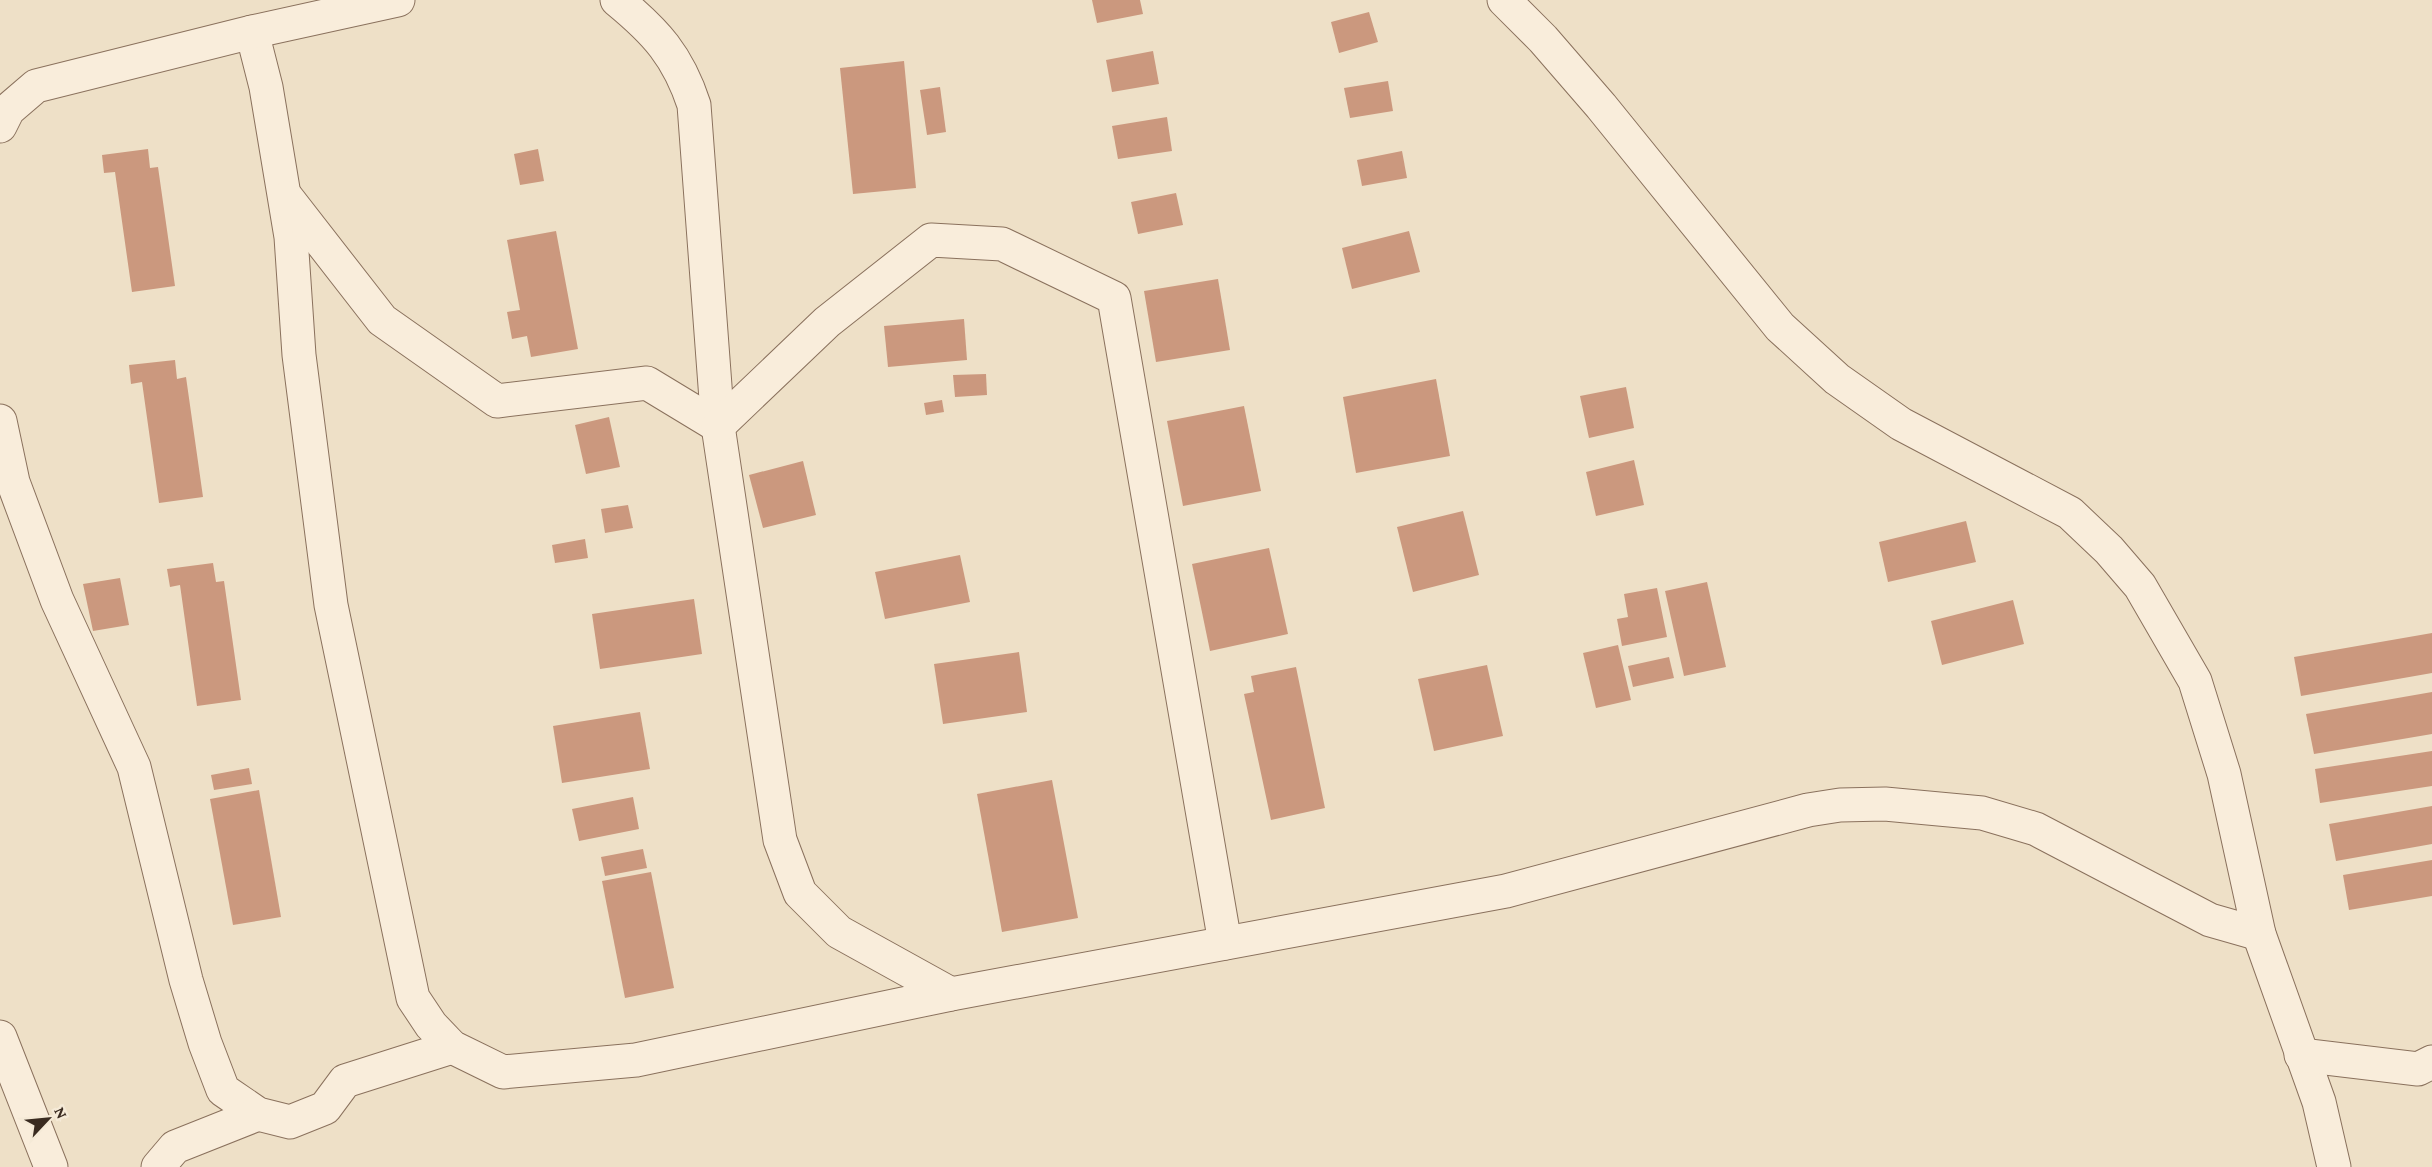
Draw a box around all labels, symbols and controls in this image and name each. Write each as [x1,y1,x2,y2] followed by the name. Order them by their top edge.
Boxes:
[18,1089,78,1149] north arrow
[51,1104,71,1121] text: N

